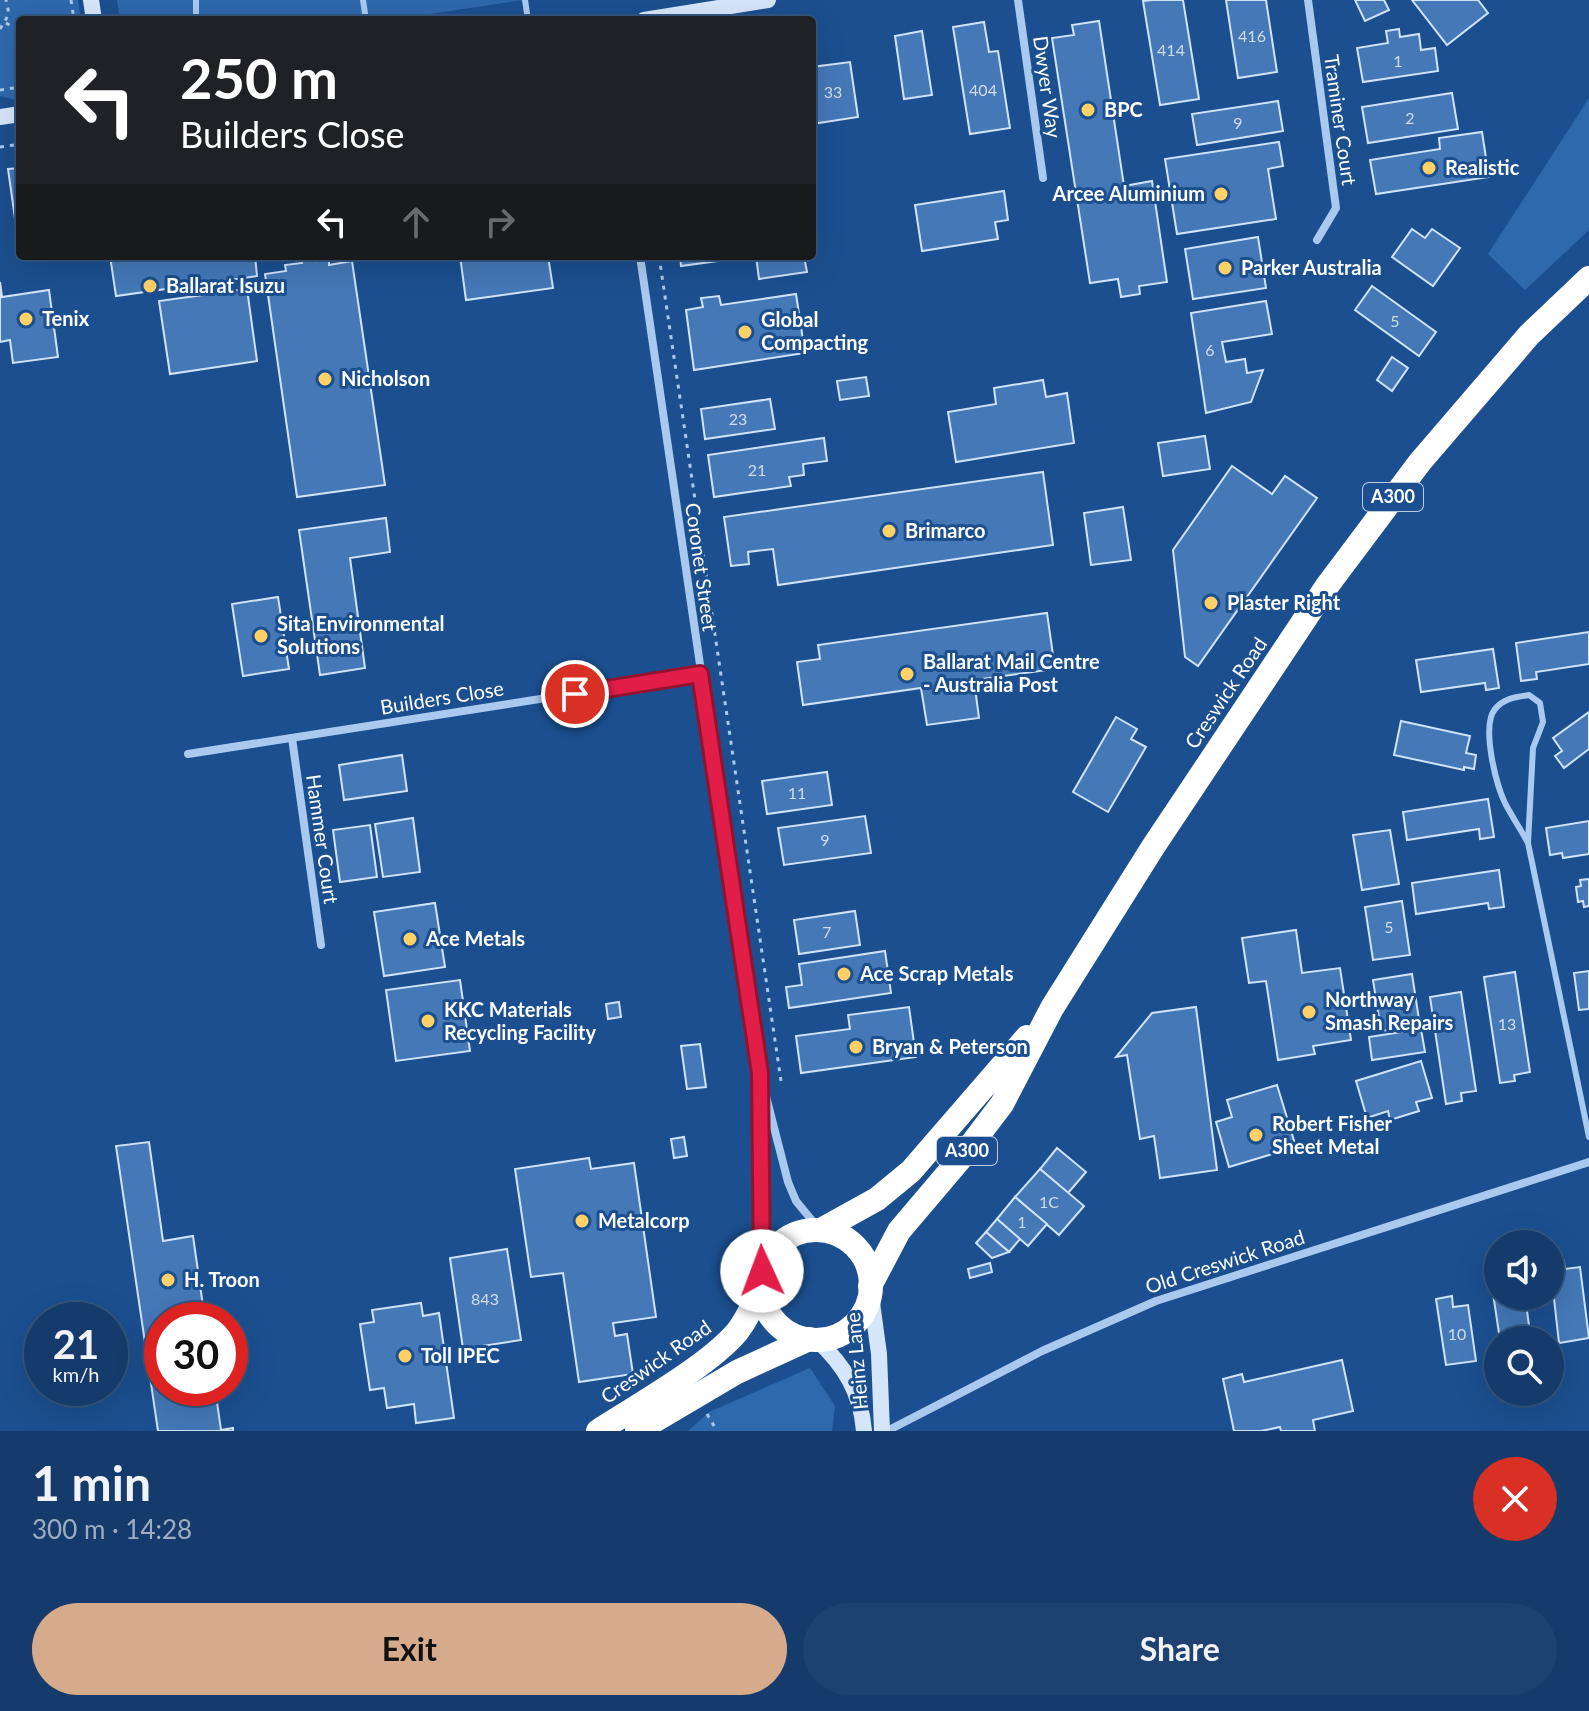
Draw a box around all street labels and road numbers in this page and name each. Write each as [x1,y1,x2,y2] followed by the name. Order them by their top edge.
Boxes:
[1029,34,1067,140] street label: Dwyer Way
[1320,53,1362,187] street label: Traminer Court
[1363,483,1423,511] road number: A300
[681,501,723,633] street label: Coronet Street
[1179,632,1271,753] street label: Creswick Road
[378,675,505,719] street label: Builders Close
[302,773,344,905] street label: Hammer Court
[937,1137,997,1165] road number: A300
[1142,1224,1307,1298] street label: Old Creswick Road
[840,1311,872,1411] street label: Heinz Lane
[596,1314,715,1408] street label: Creswick Road

